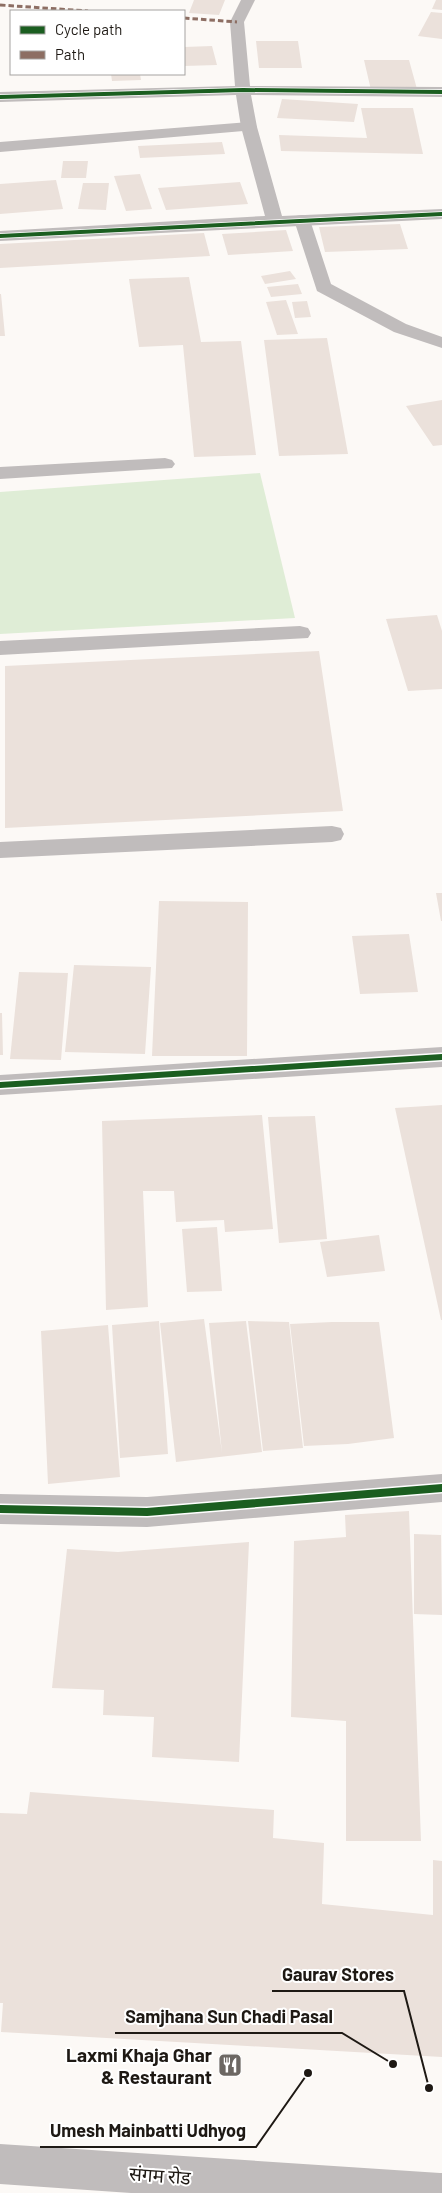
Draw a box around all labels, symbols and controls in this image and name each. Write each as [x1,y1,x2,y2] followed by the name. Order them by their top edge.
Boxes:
[10,10,185,75] legend
[55,20,122,38] text: Cycle path
[55,45,85,63] text: Path
[272,1958,404,1991] callout: Gaurav Stores
[282,1963,394,1985] text: Gaurav Stores
[115,2000,342,2033] callout: Samjhana Sun Chadi Pasal
[125,2005,333,2027] text: Samjhana Sun Chadi Pasal
[66,2043,213,2088] place label: Laxmi Khaja Ghar & Restaurant
[217,2052,243,2078] restaurant icon: Laxmi Khaja Ghar & Restaurant
[40,2114,256,2147] callout: Umesh Mainbatti Udhyog
[50,2119,246,2141] text: Umesh Mainbatti Udhyog
[128,2161,192,2189] street label: संगम रोड

